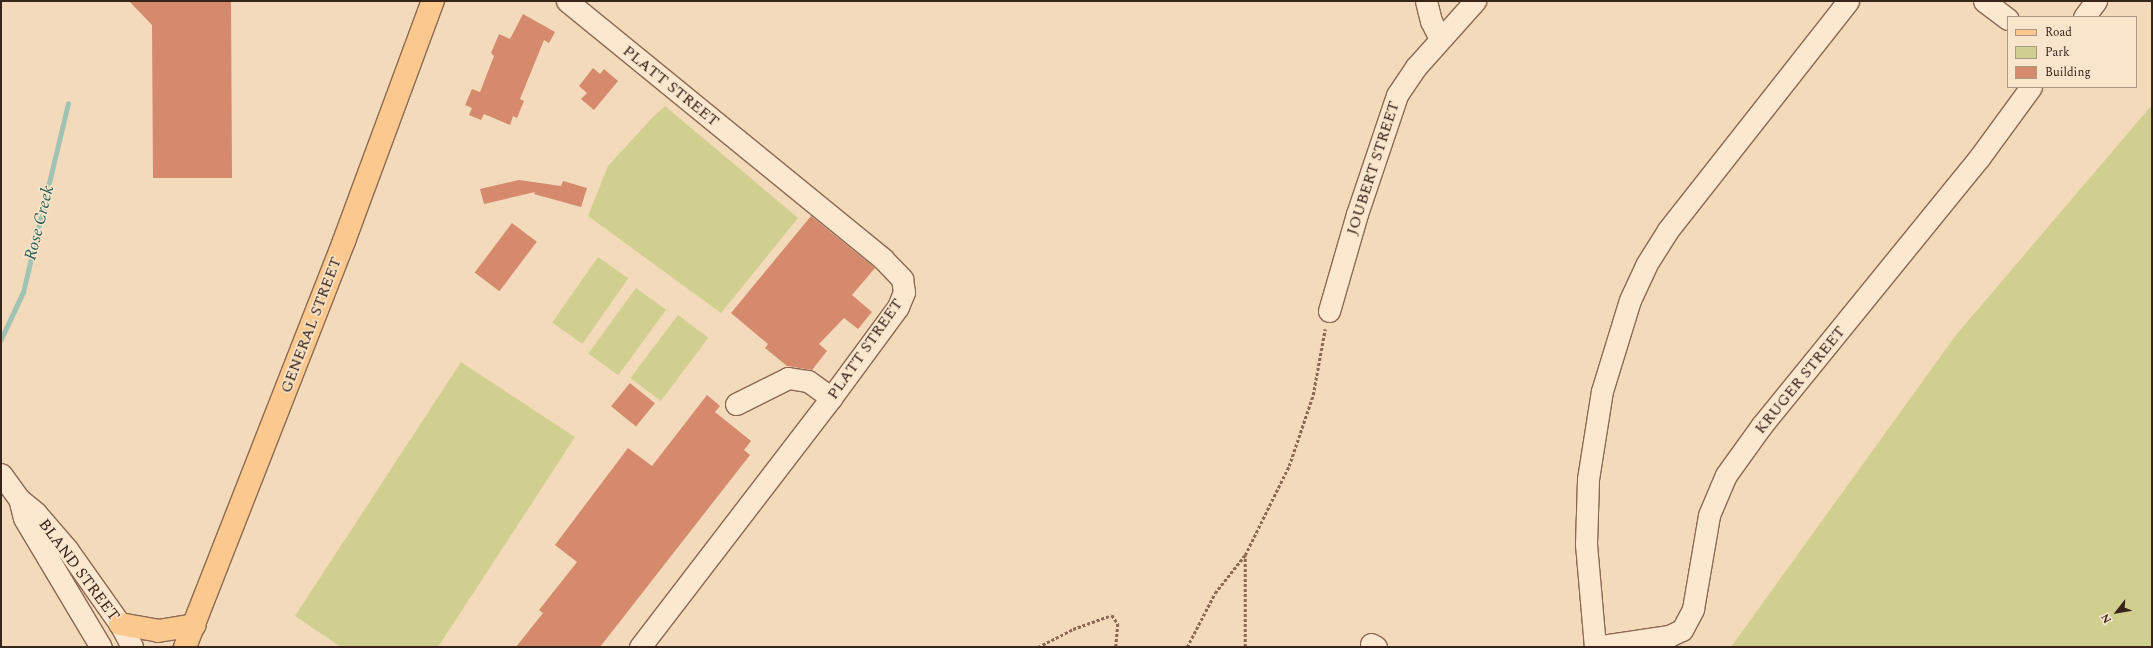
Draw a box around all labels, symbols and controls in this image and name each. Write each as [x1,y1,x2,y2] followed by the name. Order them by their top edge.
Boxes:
[2007,16,2137,88] legend
[2045,23,2072,42] text: Road
[619,41,723,131] street label: PLATT STREET
[2045,43,2070,62] text: Park
[2045,63,2091,82] text: Building
[1342,99,1404,237] street label: JOUBERT STREET
[21,183,59,263] water label: Rose Creek
[276,254,346,396] street label: GENERAL STREET
[823,295,907,403] street label: PLATT STREET
[1751,322,1849,438] street label: KRUGER STREET
[34,515,124,625] street label: BLAND STREET
[2097,592,2137,632] north arrow
[2097,610,2116,627] text: N

